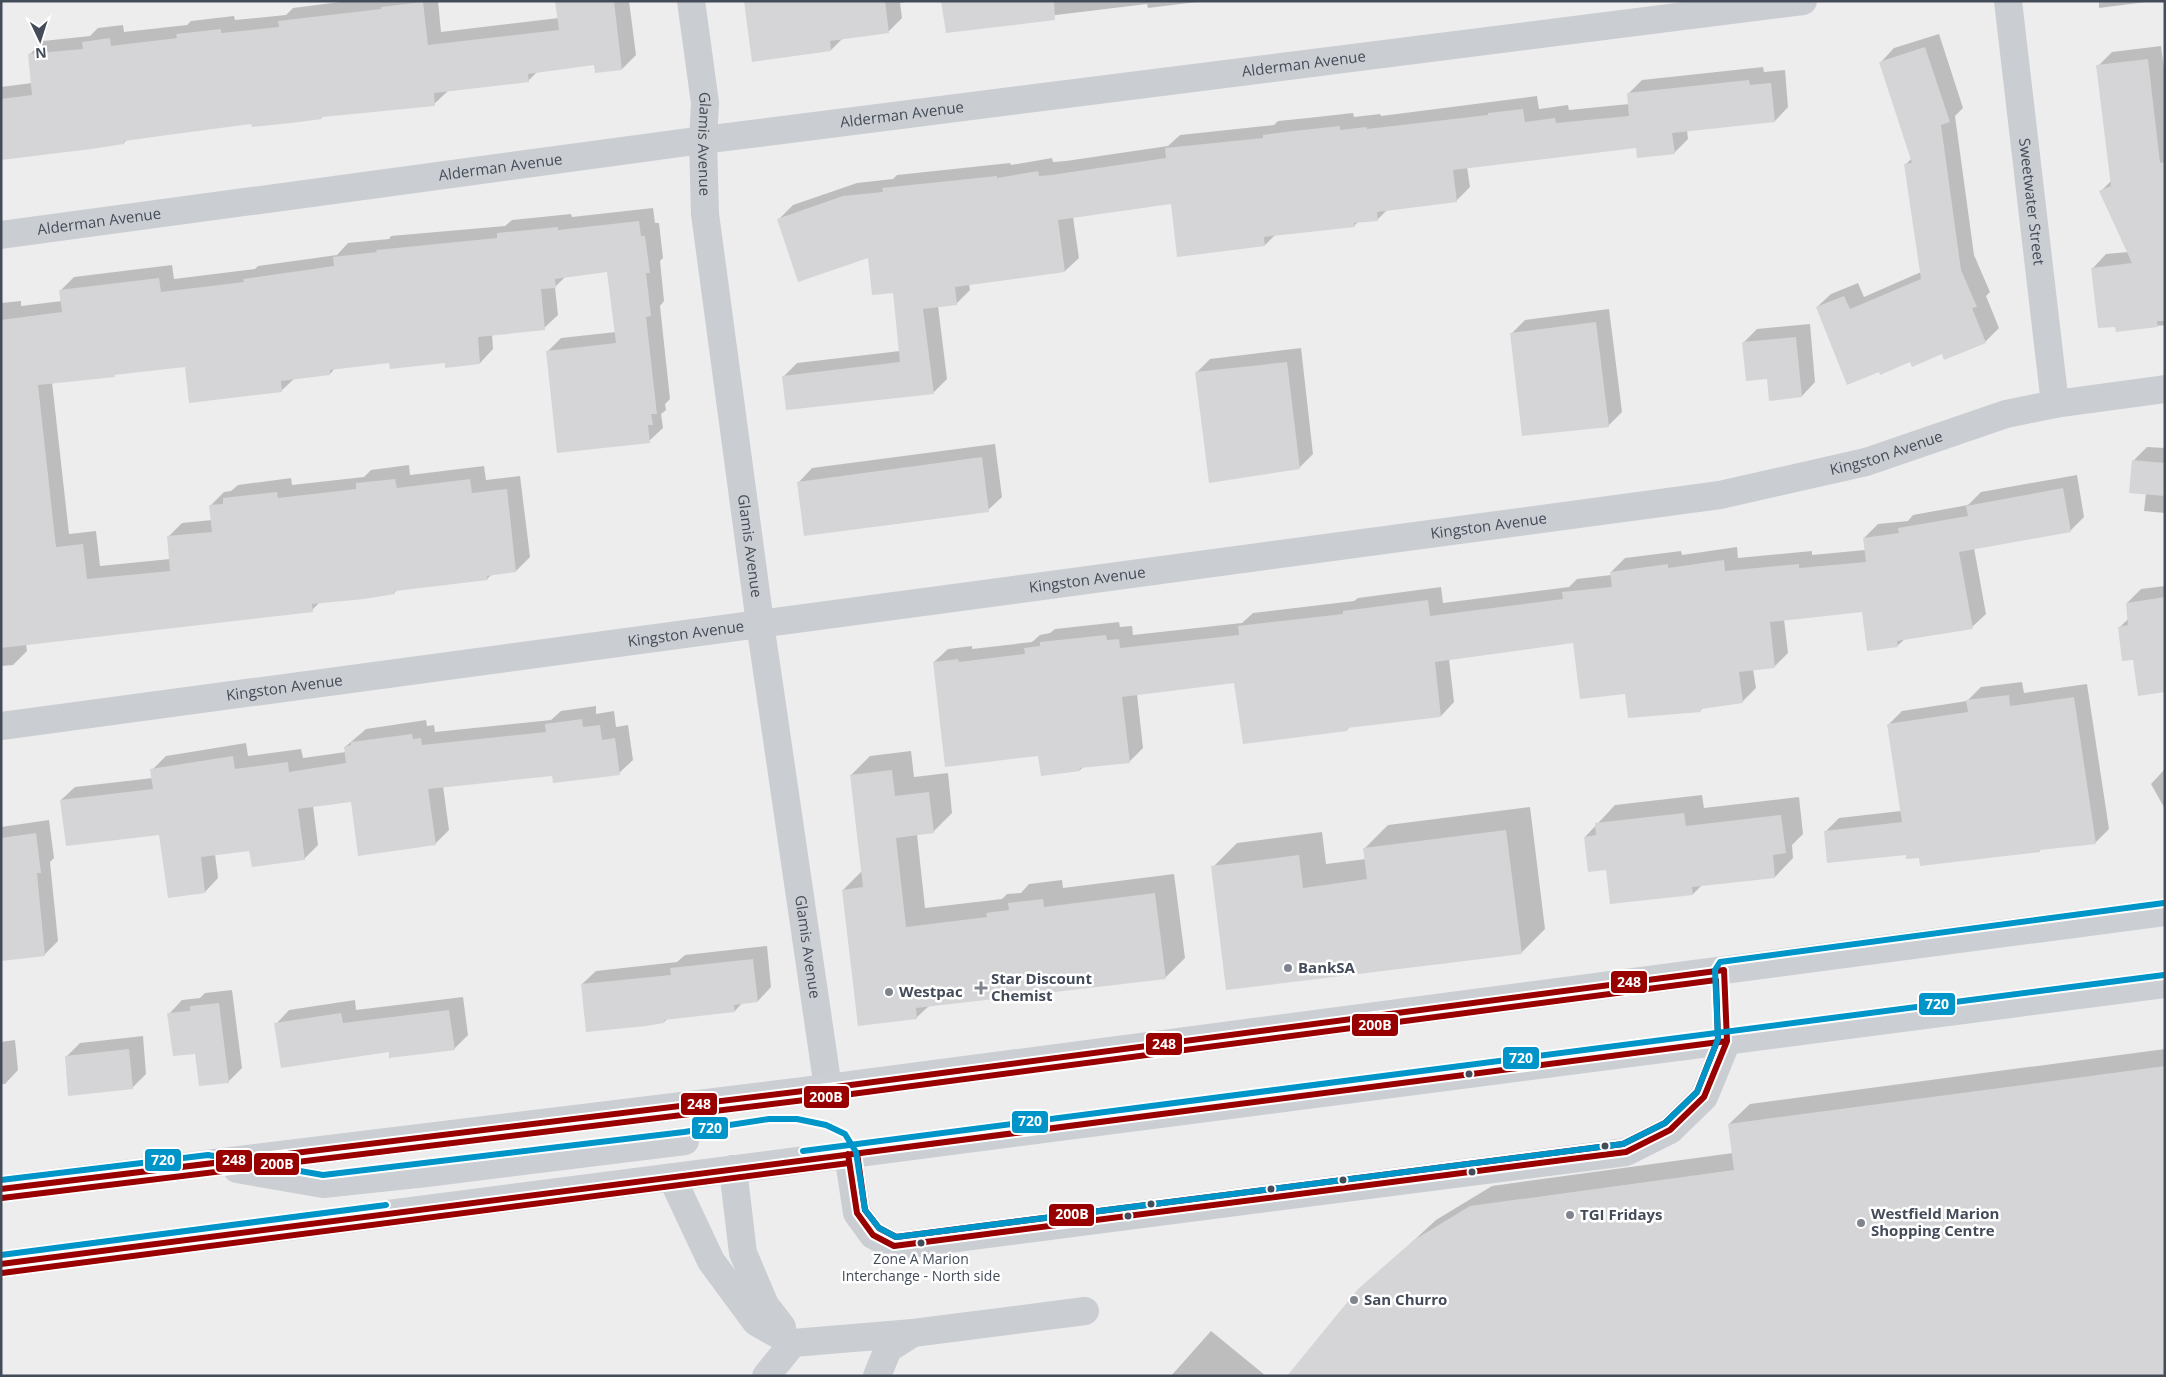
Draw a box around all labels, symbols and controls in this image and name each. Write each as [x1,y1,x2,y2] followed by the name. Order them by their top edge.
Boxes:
[15,15,65,65] north arrow
[35,44,47,63] text: N
[1241,45,1367,81] street label: Alderman Avenue
[694,91,716,196] street label: Glamis Avenue
[839,96,965,132] street label: Alderman Avenue
[2015,137,2050,266] street label: Sweetwater Street
[437,148,563,185] street label: Alderman Avenue
[36,202,162,239] street label: Alderman Avenue
[1828,425,1945,479] street label: Kingston Avenue
[734,493,767,599] street label: Glamis Avenue
[1429,507,1548,543] street label: Kingston Avenue
[1028,561,1147,597] street label: Kingston Avenue
[626,615,745,651] street label: Kingston Avenue
[225,669,344,705] street label: Kingston Avenue
[791,894,826,1000] street label: Glamis Avenue
[1298,957,1356,977] place label: BankSA
[1282,962,1294,974] marker: BankSA
[991,968,1092,1005] place label: Star Discount Chemist
[1610,970,1648,994] line badge: 248
[1617,972,1641,991] text: 248
[899,981,963,1001] place label: Westpac
[975,982,987,994] marker: Star Discount Chemist
[883,986,895,998] marker: Westpac
[1918,992,1956,1016] line badge: 720
[1925,994,1949,1013] text: 720
[1351,1013,1399,1037] line badge: 200B
[1358,1015,1392,1034] text: 200B
[1145,1032,1183,1056] line badge: 248
[1152,1034,1176,1053] text: 248
[1502,1046,1540,1070] line badge: 720
[1509,1048,1533,1067] text: 720
[1464,1069,1474,1079] unlabelled marker
[803,1085,850,1109] line badge: 200B
[809,1087,843,1106] text: 200B
[680,1092,718,1116] line badge: 248
[687,1094,711,1113] text: 248
[1011,1110,1049,1134] line badge: 720
[1018,1111,1042,1130] text: 720
[691,1116,729,1140] line badge: 720
[698,1118,722,1137] text: 720
[1600,1141,1610,1151] unlabelled marker
[144,1148,182,1172] line badge: 720
[215,1149,253,1173] line badge: 248
[151,1150,175,1169] text: 720
[222,1150,246,1169] text: 248
[253,1152,300,1176] line badge: 200B
[260,1154,294,1173] text: 200B
[1467,1167,1477,1177] unlabelled marker
[1338,1175,1348,1185] unlabelled marker
[1266,1184,1276,1194] unlabelled marker
[1146,1199,1156,1209] unlabelled marker
[1048,1203,1095,1227] line badge: 200B
[1871,1203,1999,1240] place label: Westfield Marion Shopping Centre
[1055,1204,1089,1223] text: 200B
[1580,1204,1663,1224] place label: TGI Fridays
[1564,1209,1576,1221] marker: TGI Fridays
[1123,1211,1133,1221] unlabelled marker
[1855,1217,1867,1229] marker: Westfield Marion Shopping Centre
[916,1238,926,1248] marker: Zone A Marion Interchange - North side
[842,1249,1000,1285] place label: Zone A Marion Interchange - North side
[1364,1289,1447,1309] place label: San Churro
[1348,1294,1360,1306] marker: San Churro

